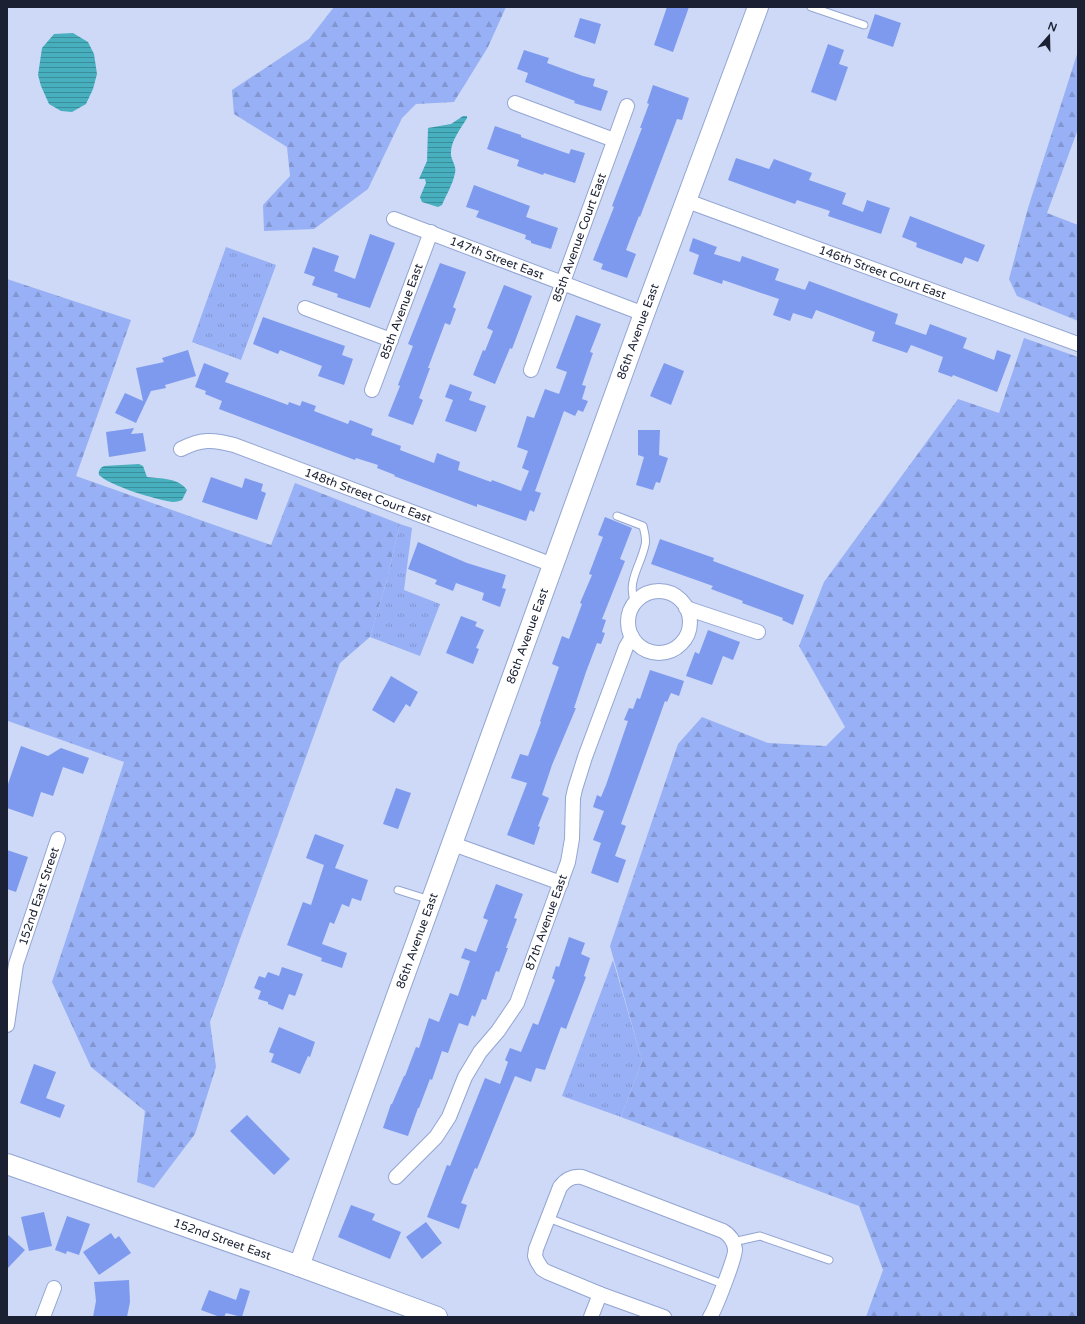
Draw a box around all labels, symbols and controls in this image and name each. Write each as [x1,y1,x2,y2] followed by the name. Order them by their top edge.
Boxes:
[1029,16,1069,56] north arrow
[1046,19,1059,35] text: N
[549,171,609,304] street label: 85th Avenue Court East
[448,234,546,282] street label: 147th Street East
[817,243,948,302] street label: 146th Street Court East
[377,261,426,361] street label: 85th Avenue East
[614,281,662,381] street label: 86th Avenue East
[302,465,434,526] street label: 148th Street Court East
[504,586,551,686] street label: 86th Avenue East
[16,845,62,947] street label: 152nd East Street
[522,872,570,972] street label: 87th Avenue East
[393,891,441,991] street label: 86th Avenue East
[171,1216,273,1263] street label: 152nd Street East

